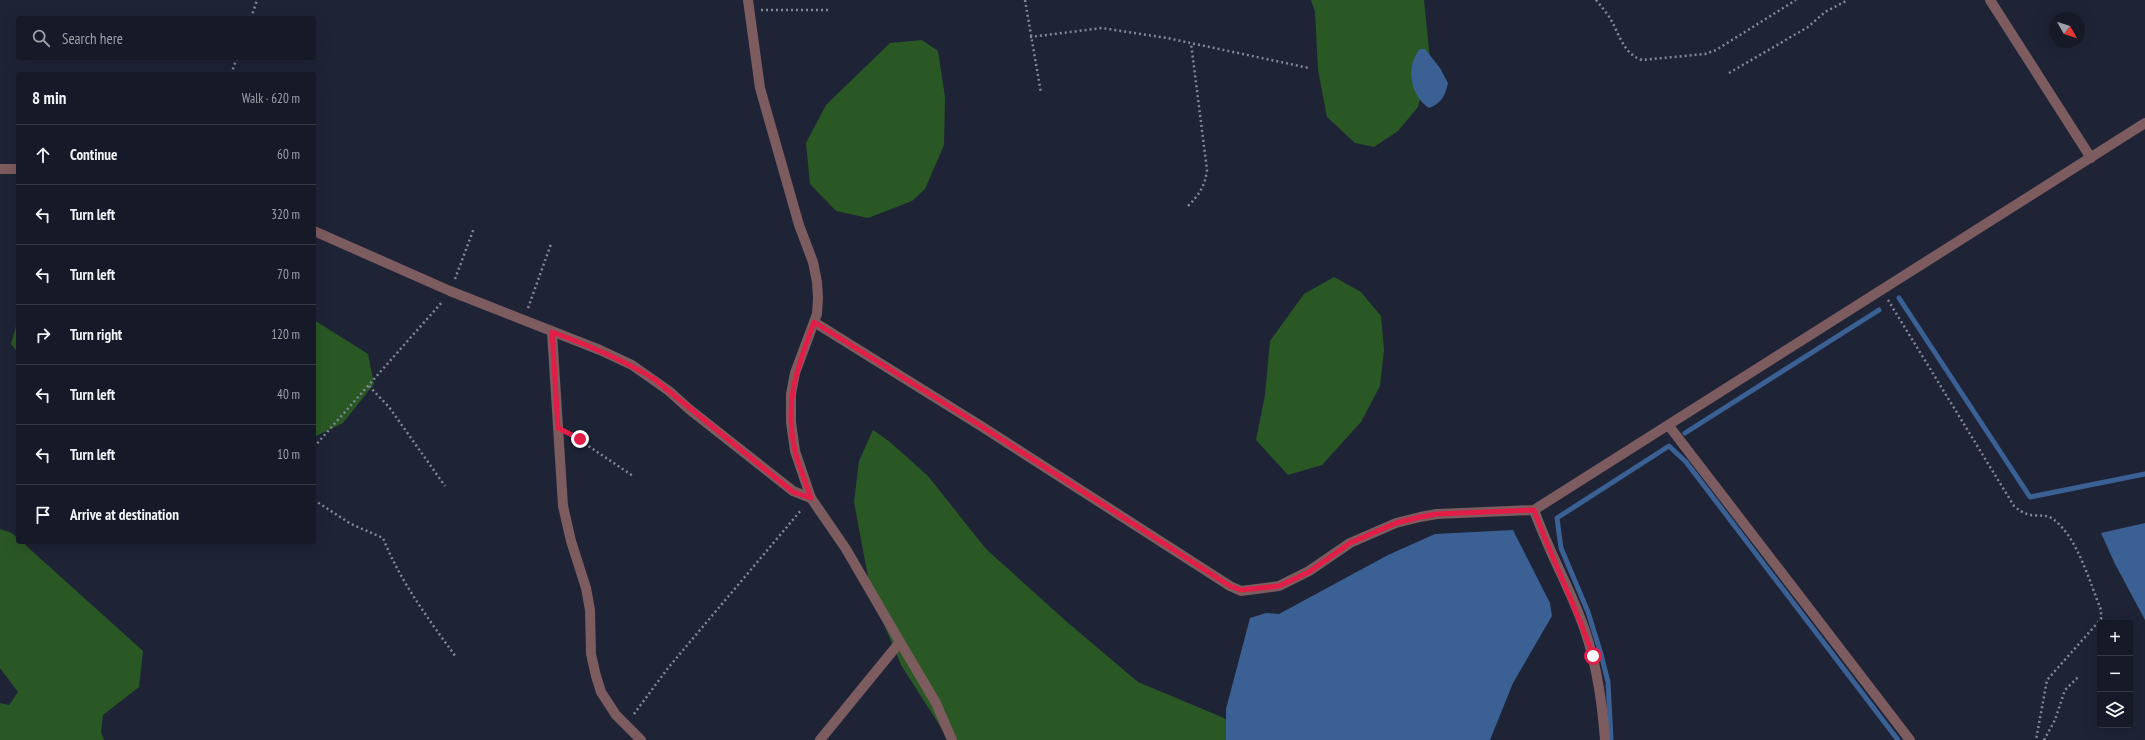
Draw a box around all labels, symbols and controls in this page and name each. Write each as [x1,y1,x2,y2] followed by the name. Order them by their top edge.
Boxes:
[2049,12,2085,48] north arrow
[16,16,316,60] search box
[30,27,52,49] icon: search
[62,29,123,48] text: Search here
[32,87,66,109] text: 8 min
[242,90,300,107] text: Walk · 620 m
[32,144,54,166] icon: ahead
[70,145,117,164] text: Continue
[277,146,300,163] text: 60 m
[32,204,54,226] icon: left
[70,205,115,224] text: Turn left
[271,206,300,223] text: 320 m
[32,264,54,286] icon: left
[70,265,115,284] text: Turn left
[277,266,300,283] text: 70 m
[32,324,54,346] icon: right
[70,325,122,344] text: Turn right
[271,326,300,343] text: 120 m
[32,384,54,406] icon: left
[70,385,115,404] text: Turn left
[277,386,300,403] text: 40 m
[571,430,589,448] route end
[32,444,54,466] icon: left
[70,445,115,464] text: Turn left
[277,446,300,463] text: 10 m
[32,504,54,526] icon: arrive
[70,505,179,524] text: Arrive at destination
[2097,620,2133,728] map controls
[2097,620,2133,656] button: +
[1584,647,1602,665] route start
[2097,656,2133,692] button: −
[2097,692,2133,728] button: layers

